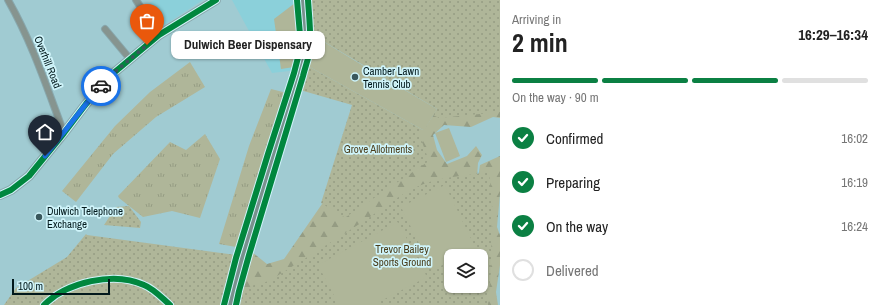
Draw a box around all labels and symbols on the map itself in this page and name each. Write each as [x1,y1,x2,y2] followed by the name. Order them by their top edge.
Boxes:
[130,4,164,45] pin
[171,31,325,59] callout: Dulwich Beer Dispensary
[31,34,65,90] street label: Overhill Road
[363,64,419,91] place label: Camber Lawn Tennis Club
[81,66,121,106] courier
[350,72,360,82] marker: Camber Lawn Tennis Club
[28,115,62,156] pin
[344,142,413,156] park label: Grove Allotments
[47,204,123,231] place label: Dulwich Telephone Exchange
[34,212,44,222] marker: Dulwich Telephone Exchange
[373,242,431,269] park label: Trevor Bailey Sports Ground
[12,277,110,296] scale bar

